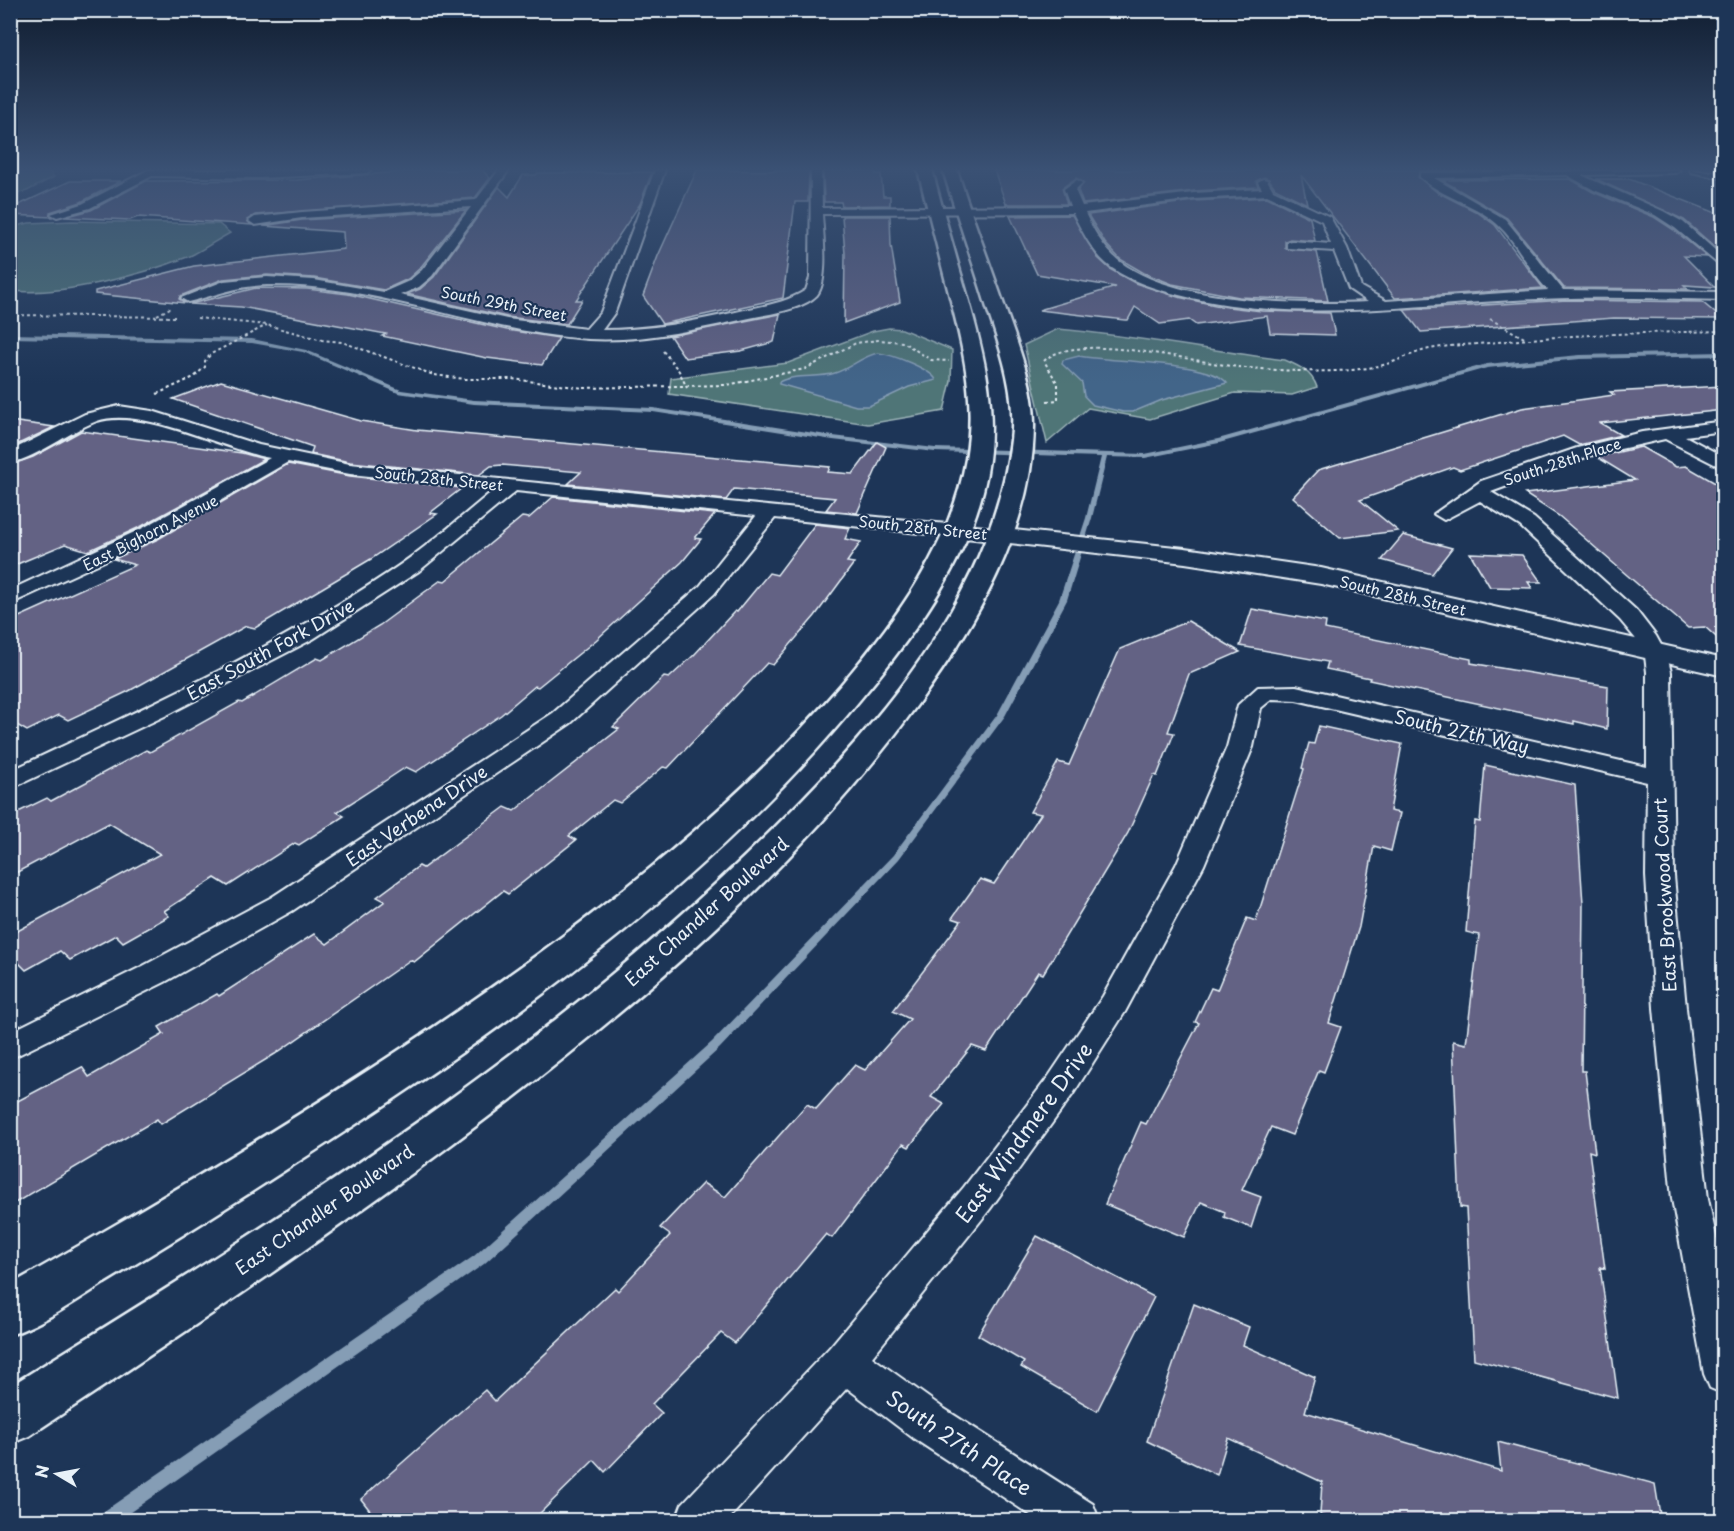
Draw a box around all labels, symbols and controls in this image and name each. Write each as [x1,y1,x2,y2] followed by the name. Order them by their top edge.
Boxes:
[439,280,569,326] street label: South 29th Street
[1500,431,1624,491] street label: South 28th Place
[374,460,504,496] street label: South 28th Street
[78,488,222,576] street label: East Bighorn Avenue
[858,509,988,545] street label: South 28th Street
[1338,569,1468,621] street label: South 28th Street
[181,592,359,706] street label: East South Fork Drive
[1392,702,1532,760] street label: South 27th Way
[340,757,492,873] street label: East Verbena Drive
[1645,797,1683,993] street label: East Brookwood Court
[618,830,794,992] street label: East Chandler Boulevard
[946,1035,1100,1229] street label: East Windmere Drive
[229,1137,419,1281] street label: East Chandler Boulevard
[881,1381,1039,1503] street label: South 27th Place
[27,1444,87,1504] north arrow
[28,1463,54,1480] text: N

